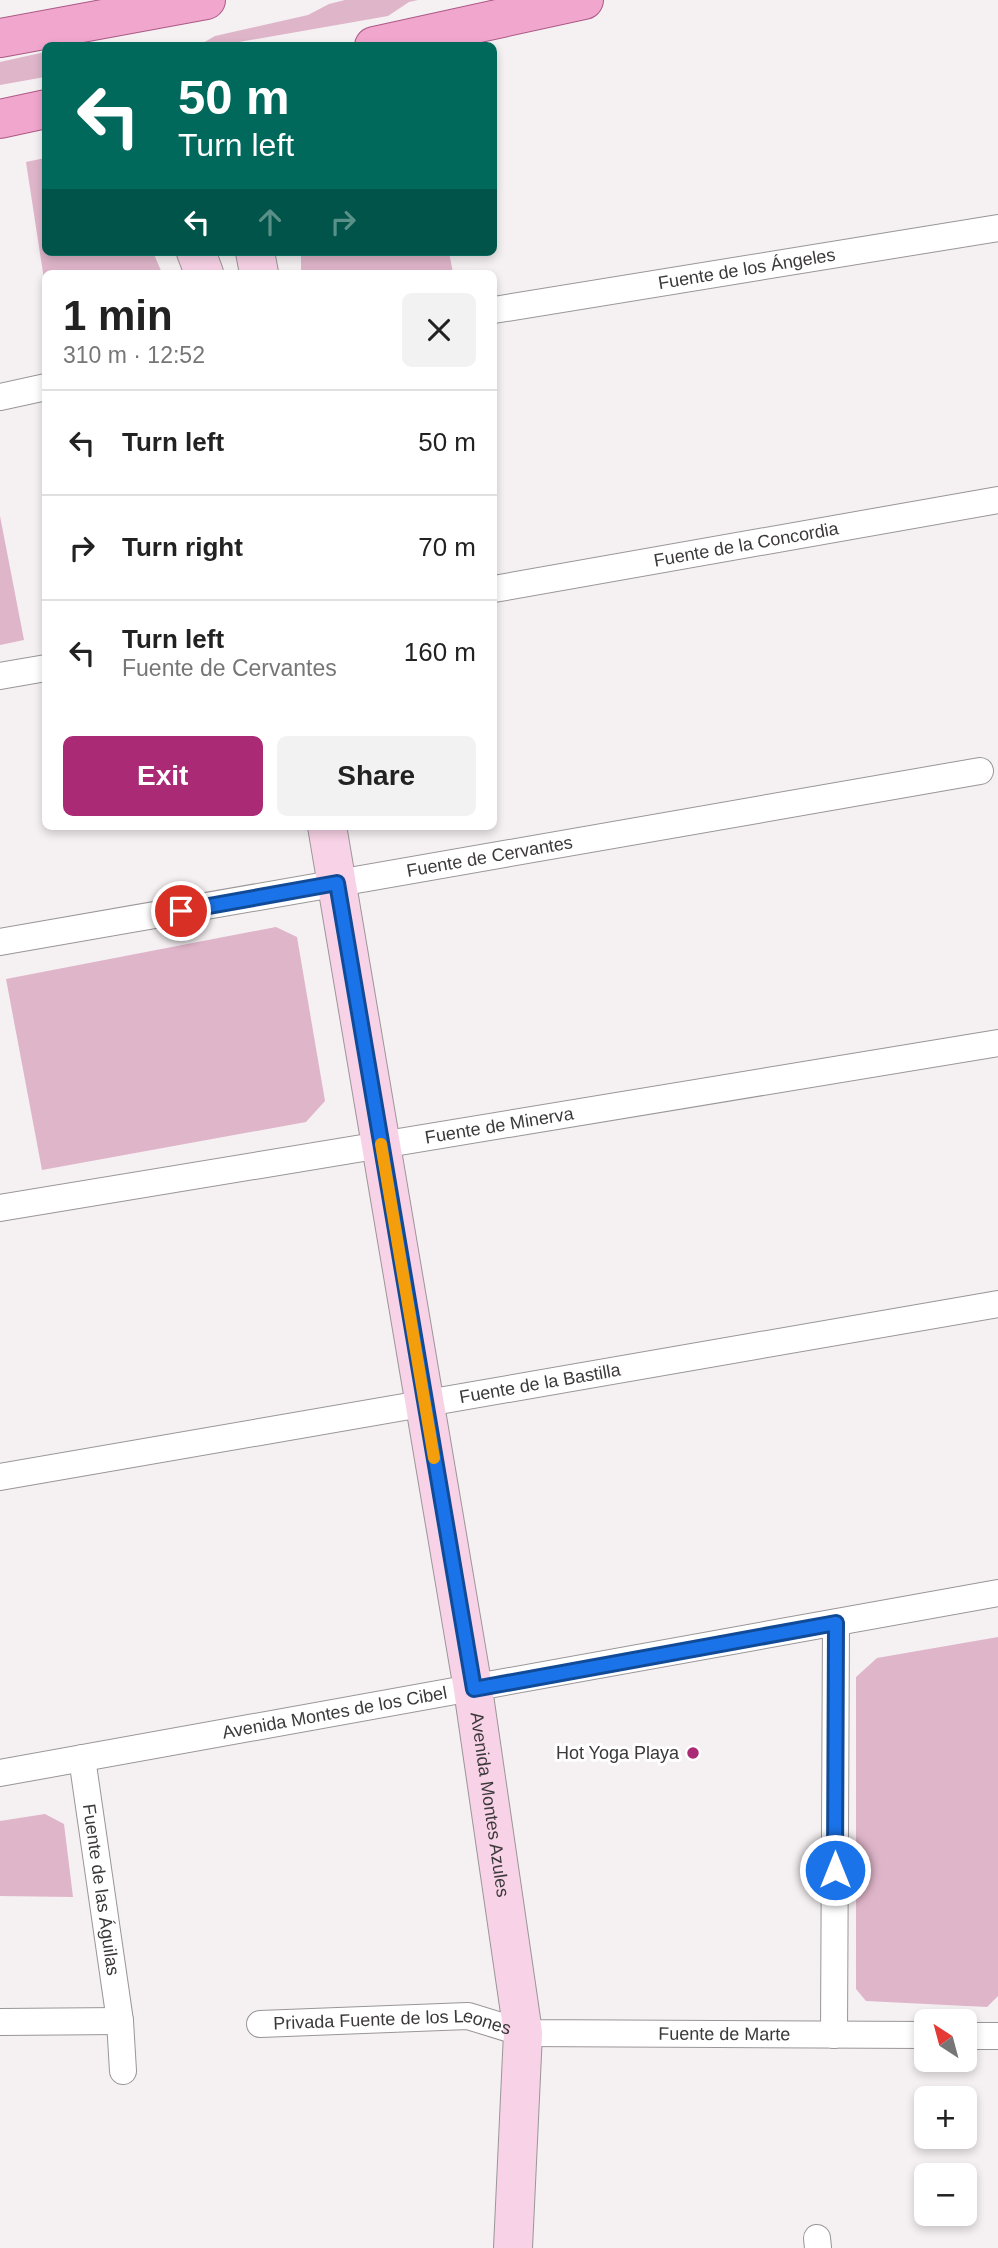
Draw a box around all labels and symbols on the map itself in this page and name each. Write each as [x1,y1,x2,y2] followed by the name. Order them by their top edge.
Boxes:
[657,245,837,293] street label: Fuente de los Ángeles
[652,518,841,571] street label: Fuente de la Concordia
[405,832,574,881] street label: Fuente de Cervantes
[151,881,211,941] pin
[424,1103,576,1148] street label: Fuente de Minerva
[458,1359,623,1407] street label: Fuente de la Bastilla
[221,1683,449,1743] street label: Avenida Montes de los Cibel
[466,1711,513,1898] street label: Avenida Montes Azules
[556,1743,680,1763] place label: Hot Yoga Playa
[685,1745,701,1761] marker: Hot Yoga Playa
[79,1802,123,1977] street label: Fuente de las Águilas
[798,1833,872,1907] position arrow
[273,2005,513,2039] street label: Privada Fuente de los Leones
[914,2009,976,2072] north arrow
[658,2024,790,2044] street label: Fuente de Marte

